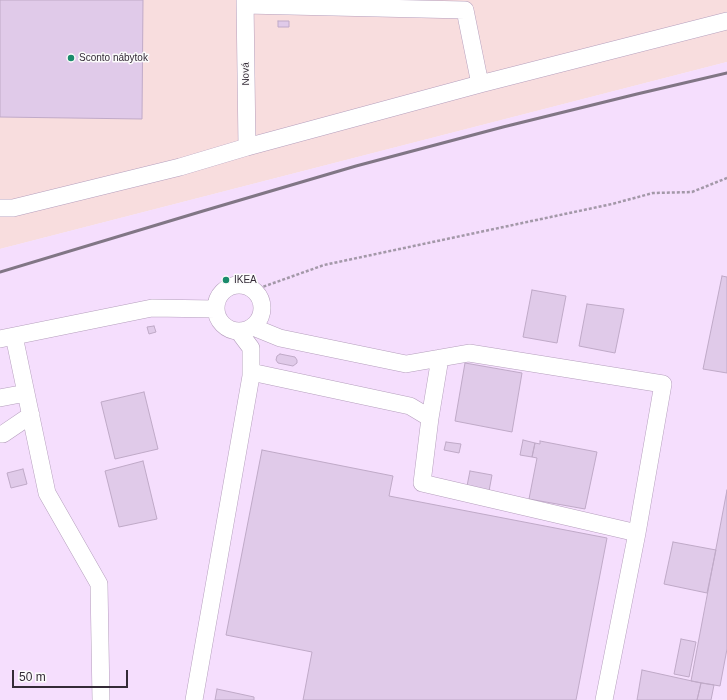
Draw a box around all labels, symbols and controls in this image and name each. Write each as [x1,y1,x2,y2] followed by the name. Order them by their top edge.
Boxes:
[79,52,148,64] place label: Sconto nábytok
[66,53,76,63] marker: Sconto nábytok
[240,62,252,86] street label: Nová
[234,274,257,286] place label: IKEA
[221,275,231,285] marker: IKEA
[14,662,130,688] scale bar
[19,670,46,684] text: 50 m

